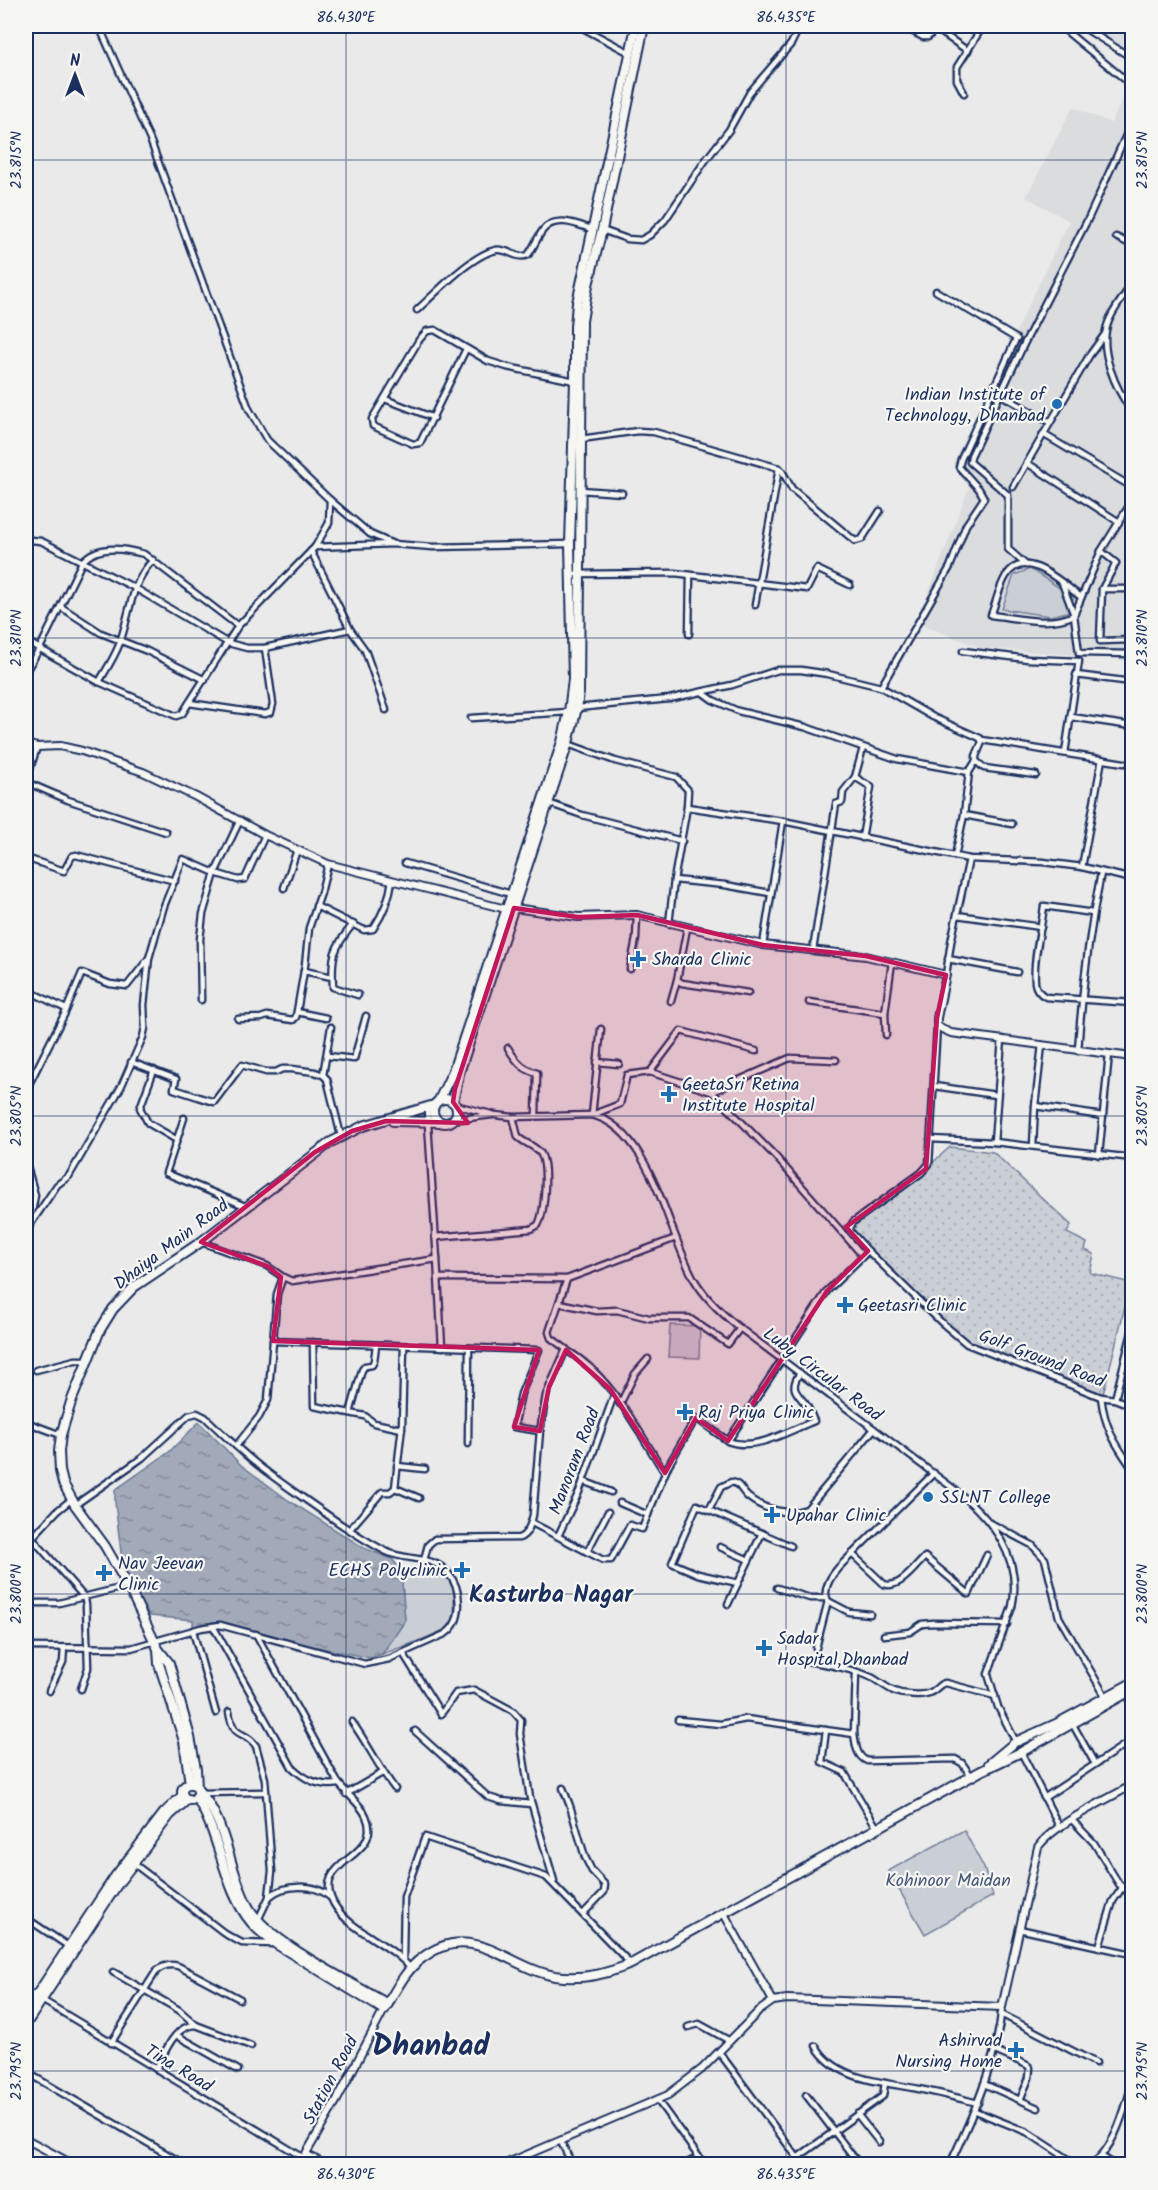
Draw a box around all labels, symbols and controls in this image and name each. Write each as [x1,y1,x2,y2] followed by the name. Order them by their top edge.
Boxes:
[316,6,377,30] text: 86.430°E
[756,6,817,30] text: 86.435°E
[45,45,105,105] north arrow
[70,49,80,74] text: N
[5,131,29,189] text: 23.815°N
[1131,131,1155,189] text: 23.815°N
[885,381,1047,431] place label: Indian Institute of Technology, Dhanbad
[1050,397,1064,411] marker: Indian Institute of Technology, Dhanbad
[5,609,29,667] text: 23.810°N
[1131,609,1155,667] text: 23.810°N
[652,946,752,975] place label: Sharda Clinic
[629,950,647,968] marker: Sharda Clinic
[682,1071,815,1121] place label: GeetaSri Retina Institute Hospital
[660,1085,678,1103] marker: GeetaSri Retina Institute Hospital
[5,1086,29,1146] text: 23.805°N
[1131,1086,1155,1146] text: 23.805°N
[108,1192,237,1298] street label: Dhaiya Main Road
[858,1292,967,1321] place label: Geetasri Clinic
[836,1296,854,1314] marker: Geetasri Clinic
[756,1320,889,1431] street label: Luby Circular Road
[974,1322,1110,1397] street label: Golf Ground Road
[698,1399,814,1428] place label: Raj Priya Clinic
[542,1403,609,1519] street label: Manoram Road
[676,1403,694,1421] marker: Raj Priya Clinic
[940,1484,1050,1513] place label: SSLNT College
[921,1490,935,1504] marker: SSLNT College
[786,1502,886,1531] place label: Upahar Clinic
[763,1506,781,1524] marker: Upahar Clinic
[118,1550,204,1600] place label: Nav Jeevan Clinic
[328,1557,448,1586] place label: ECHS Polyclinic
[453,1561,471,1579] marker: ECHS Polyclinic
[5,1564,29,1624] text: 23.800°N
[95,1564,113,1582] marker: Nav Jeevan Clinic
[1131,1564,1155,1624] text: 23.800°N
[469,1576,634,1615] district label: Kasturba Nagar
[777,1625,909,1675] place label: Sadar Hospital,Dhanbad
[755,1639,773,1657] marker: Sadar Hospital,Dhanbad
[885,1867,1011,1896] park label: Kohinoor Maidan
[372,2023,490,2071] district label: Dhanbad
[895,2027,1003,2077] place label: Ashirvad Nursing Home
[296,2030,367,2130] street label: Station Road
[139,2037,219,2102] street label: Tina Road
[1007,2041,1025,2059] marker: Ashirvad Nursing Home
[5,2042,29,2100] text: 23.795°N
[1131,2042,1155,2100] text: 23.795°N
[316,2163,377,2187] text: 86.430°E
[756,2163,817,2187] text: 86.435°E

